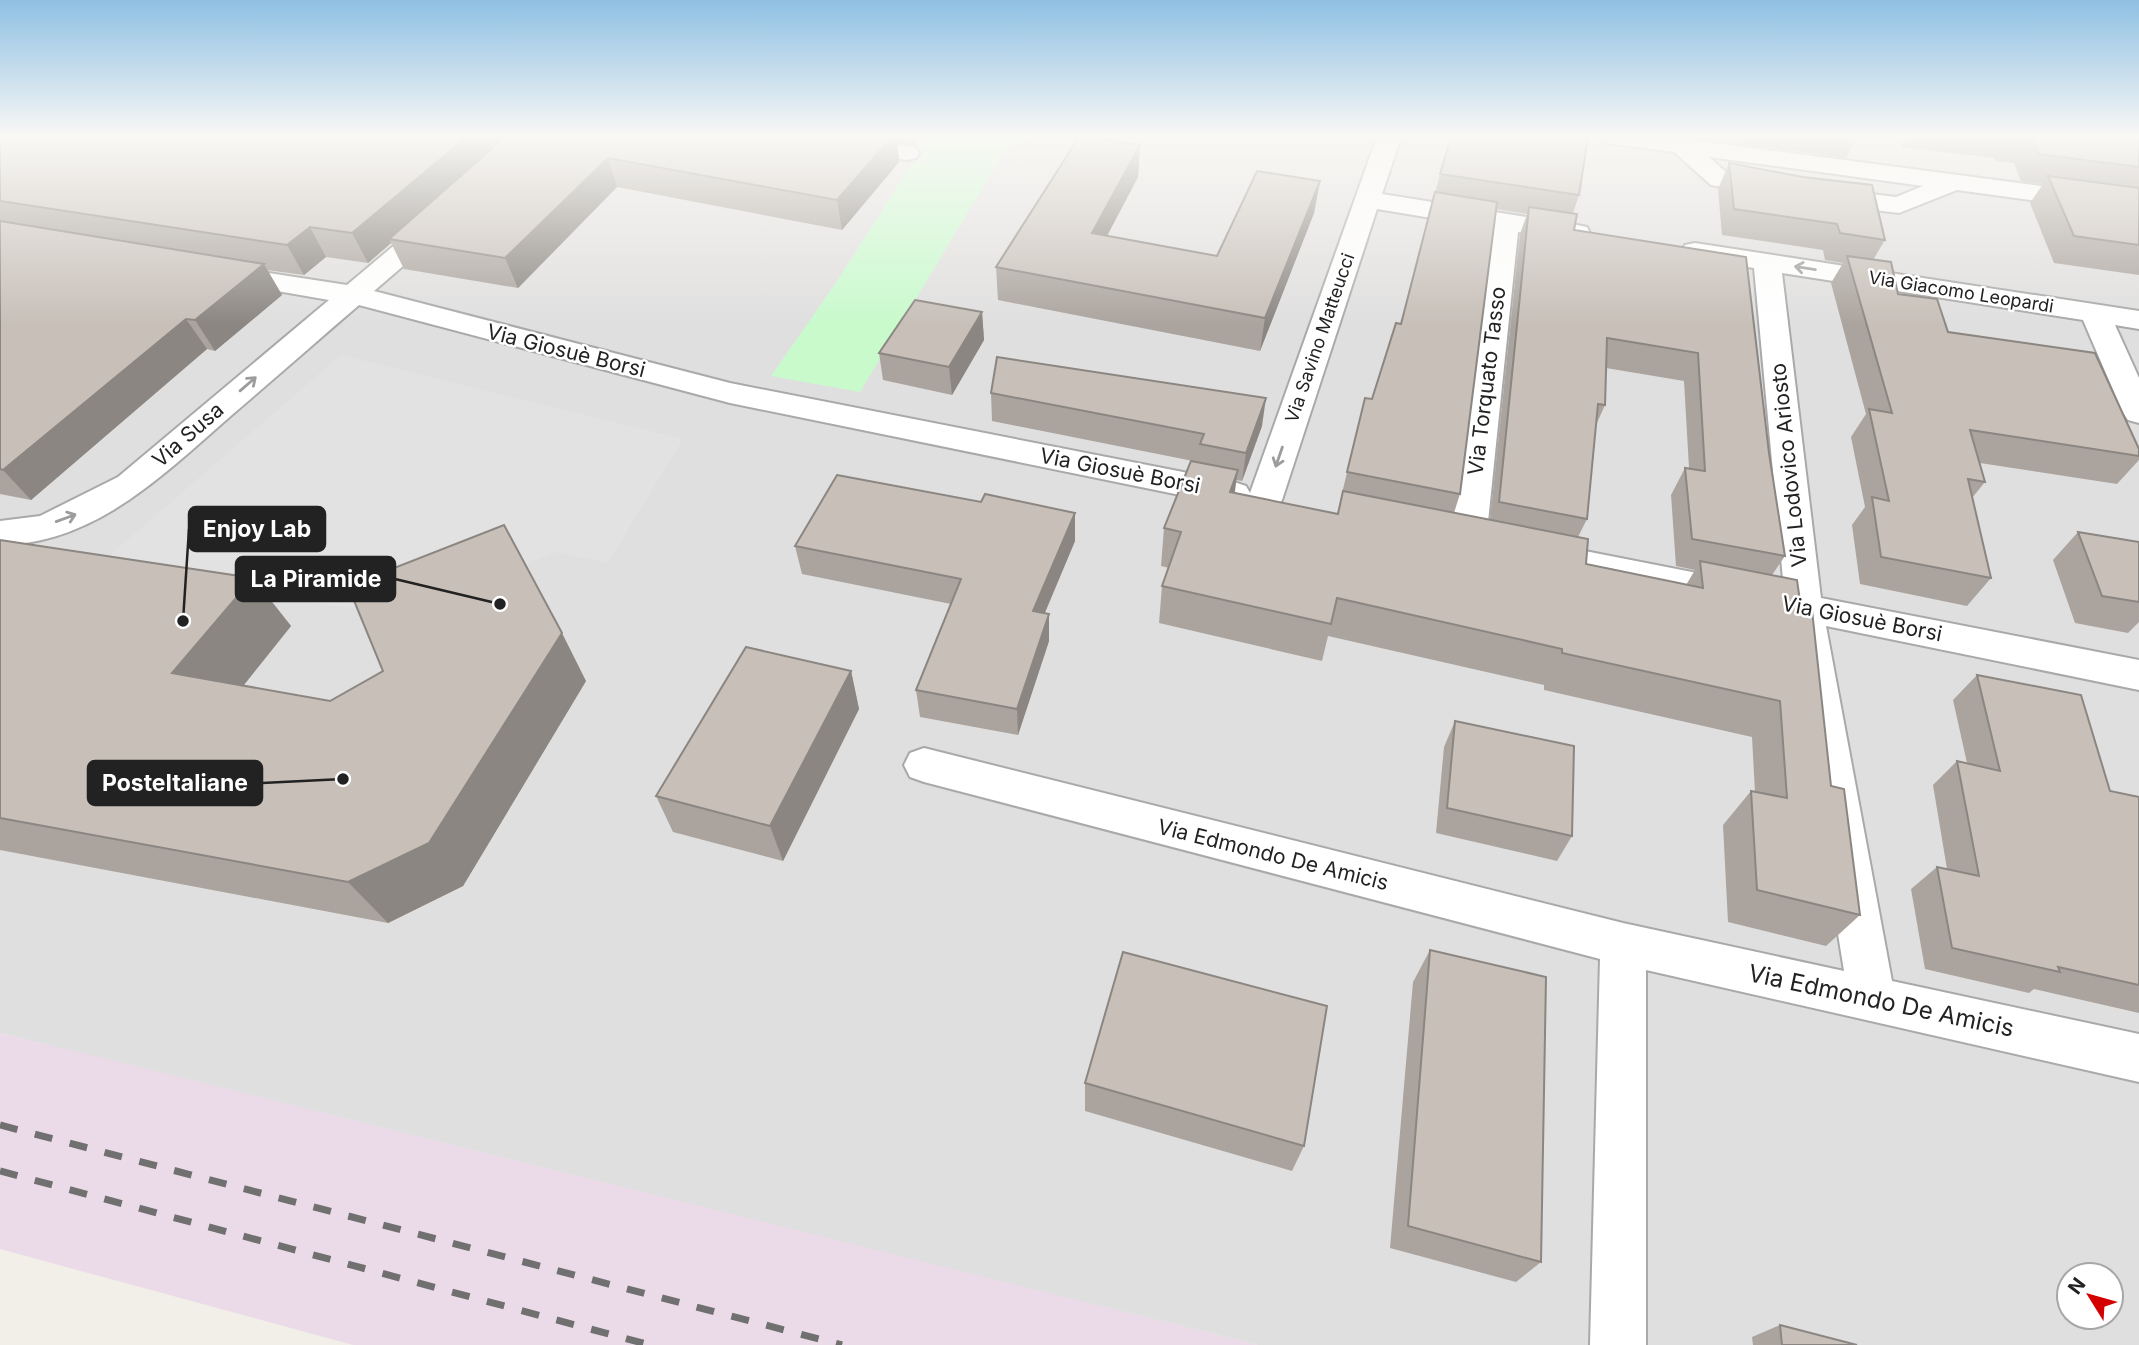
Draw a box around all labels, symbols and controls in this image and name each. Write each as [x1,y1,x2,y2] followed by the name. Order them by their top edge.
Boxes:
[1281,250,1358,425] street label: Via Savino Matteucci
[1794,261,1817,274] one-way arrow
[1867,266,2055,317] street label: Via Giacomo Leopardi
[1463,285,1510,477] street label: Via Torquato Tasso
[484,319,648,382] street label: Via Giosuè Borsi
[1765,362,1812,568] street label: Via Lodovico Ariosto
[238,376,256,392] one-way arrow
[147,397,228,472] street label: Via Susa
[1038,443,1202,498] street label: Via Giosuè Borsi
[1272,445,1284,467] one-way arrow
[189,507,325,551] callout: Enjoy Lab
[55,511,77,524] one-way arrow
[203,515,311,543] text: Enjoy Lab
[236,557,395,601] callout: La Piramide
[251,565,381,593] text: La Piramide
[1780,591,1944,646] street label: Via Giosuè Borsi
[88,761,262,805] callout: PosteItaliane
[102,769,248,797] text: PosteItaliane
[1155,814,1391,895] street label: Via Edmondo De Amicis
[1746,958,2017,1043] street label: Via Edmondo De Amicis
[2055,1261,2125,1331] north arrow
[2063,1273,2090,1299] text: N

